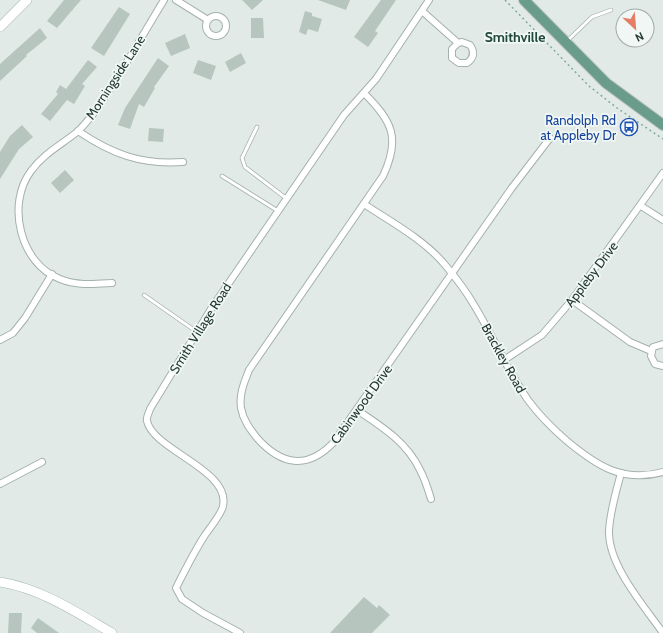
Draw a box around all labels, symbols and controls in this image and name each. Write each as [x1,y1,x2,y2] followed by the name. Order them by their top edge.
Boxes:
[615,8,655,48] north arrow
[485,28,545,46] district label: Smithville
[633,29,646,45] text: N
[82,32,148,122] street label: Morningside Lane
[540,112,617,143] place label: Randolph Rd at Appleby Dr
[619,117,639,137] bus stop icon: Randolph Rd at Appleby Dr
[561,238,621,310] street label: Appleby Drive
[166,280,234,376] street label: Smith Village Road
[478,320,530,396] street label: Brackley Road
[327,361,395,447] street label: Cabinwood Drive

